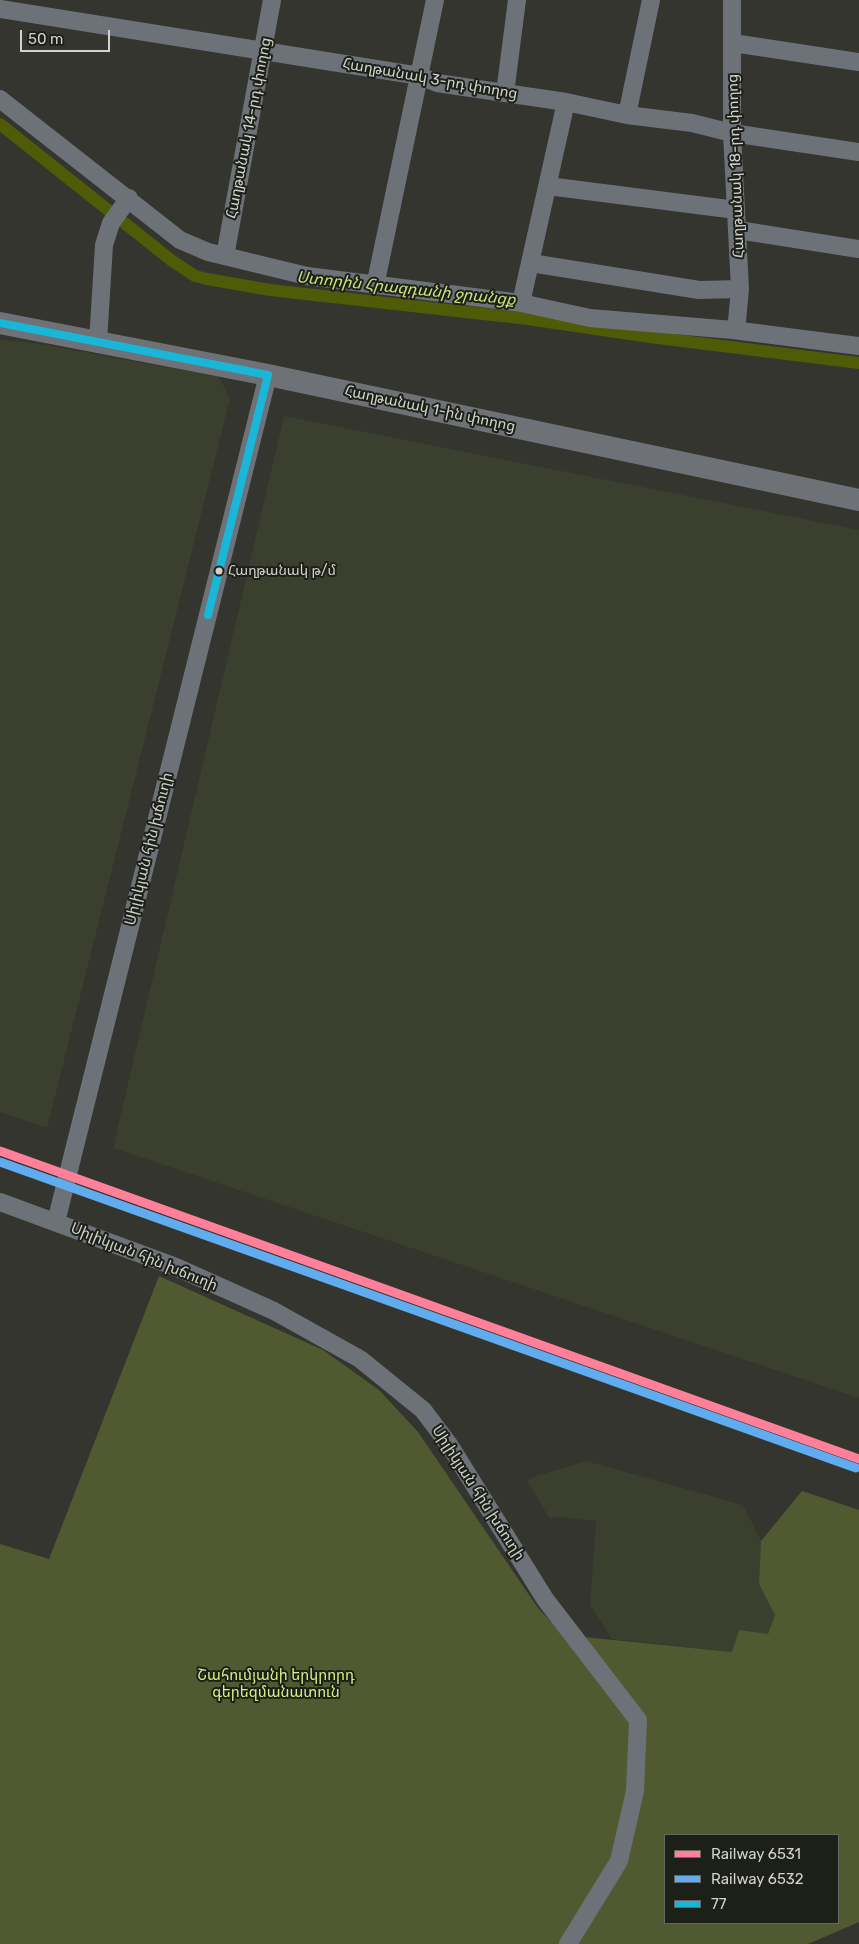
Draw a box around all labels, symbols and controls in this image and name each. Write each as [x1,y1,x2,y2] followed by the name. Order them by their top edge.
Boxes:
[22,20,112,52] scale bar
[28,30,63,48] text: 50 m
[223,36,275,220] street label: Հաղթանակ 14-րդ փողոց
[341,55,519,103] street label: Հաղթանակ 3-րդ փողոց
[724,74,748,258] street label: Հաղթանակ 18-րդ փողոց
[296,268,516,310] water label: Ստորին Հրազդանի ջրանցք
[343,382,517,436] street label: Հաղթանակ 1-ին փողոց
[228,563,336,579] place label: Հաղթանակ թ/մ
[214,566,224,576] marker: Հաղթանակ թ/մ
[121,771,177,927] street label: Սիլիկյան հին խճուղի
[68,1219,220,1295] street label: Սիլիկյան հին խճուղի
[428,1422,528,1564] street label: Սիլիկյան հին խճուղի
[197,1667,355,1702] park label: Շահումյանի երկրորդ գերեզմանատուն
[664,1834,839,1924] legend
[711,1845,801,1863] text: Railway 6531
[711,1870,804,1888] text: Railway 6532
[711,1895,726,1913] text: 77

